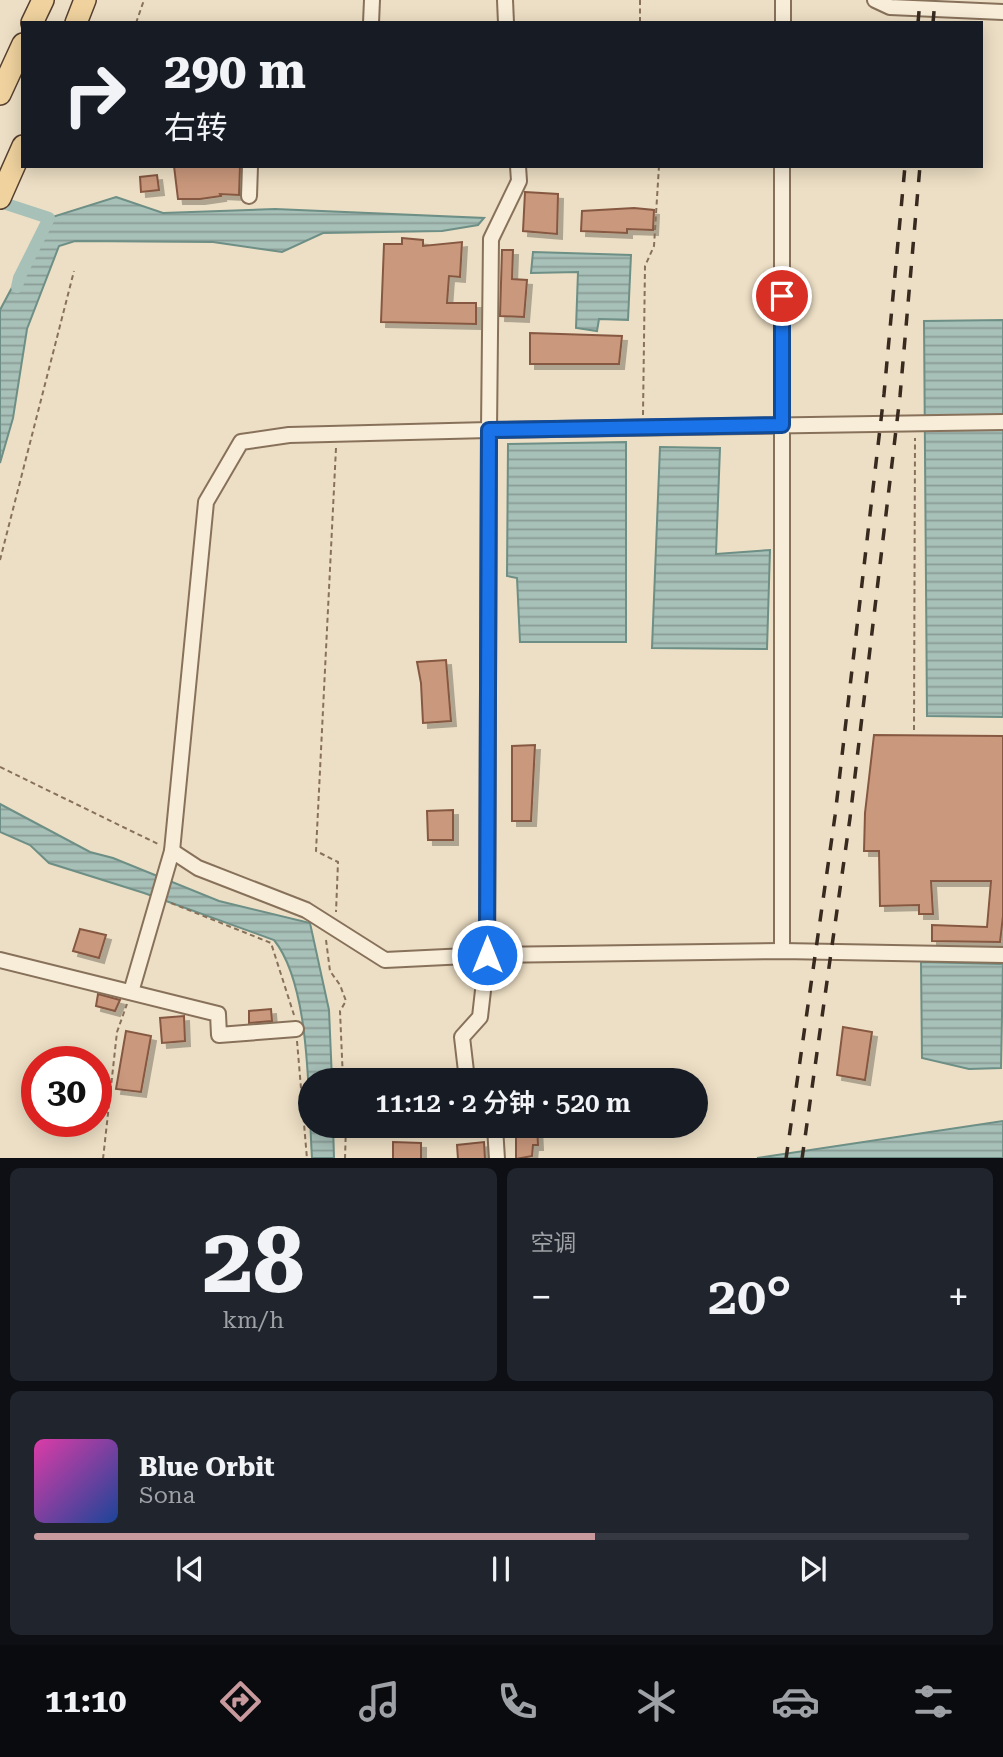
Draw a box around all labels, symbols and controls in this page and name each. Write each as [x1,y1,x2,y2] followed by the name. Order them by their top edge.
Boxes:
[164,43,306,100] text: 290 m
[49,49,140,140] icon: right
[164,109,228,147] text: 右转
[752,266,812,326] pin
[763,277,801,315] icon: arrive
[450,918,524,992] position arrow
[21,1046,112,1137] speed limit sign: 30
[375,1088,631,1118] text: 11:12 · 2 分钟 · 520 m
[202,1208,304,1314] text: 28
[531,1230,577,1257] text: 空调
[708,1266,792,1327] text: 20°
[531,1275,552,1319] text: −
[948,1275,969,1319] text: +
[222,1307,284,1334] text: km/h
[139,1452,275,1482] text: Blue Orbit
[139,1482,195,1509] text: Sona
[171,1550,209,1588] icon: previous
[482,1550,520,1588] icon: pause
[794,1550,832,1588] icon: next
[216,1677,265,1726] icon: directions
[355,1677,404,1726] icon: music
[493,1677,542,1726] icon: phone
[632,1677,681,1726] icon: climate
[771,1677,820,1726] icon: car
[909,1677,958,1726] icon: filters
[45,1682,127,1720] text: 11:10

